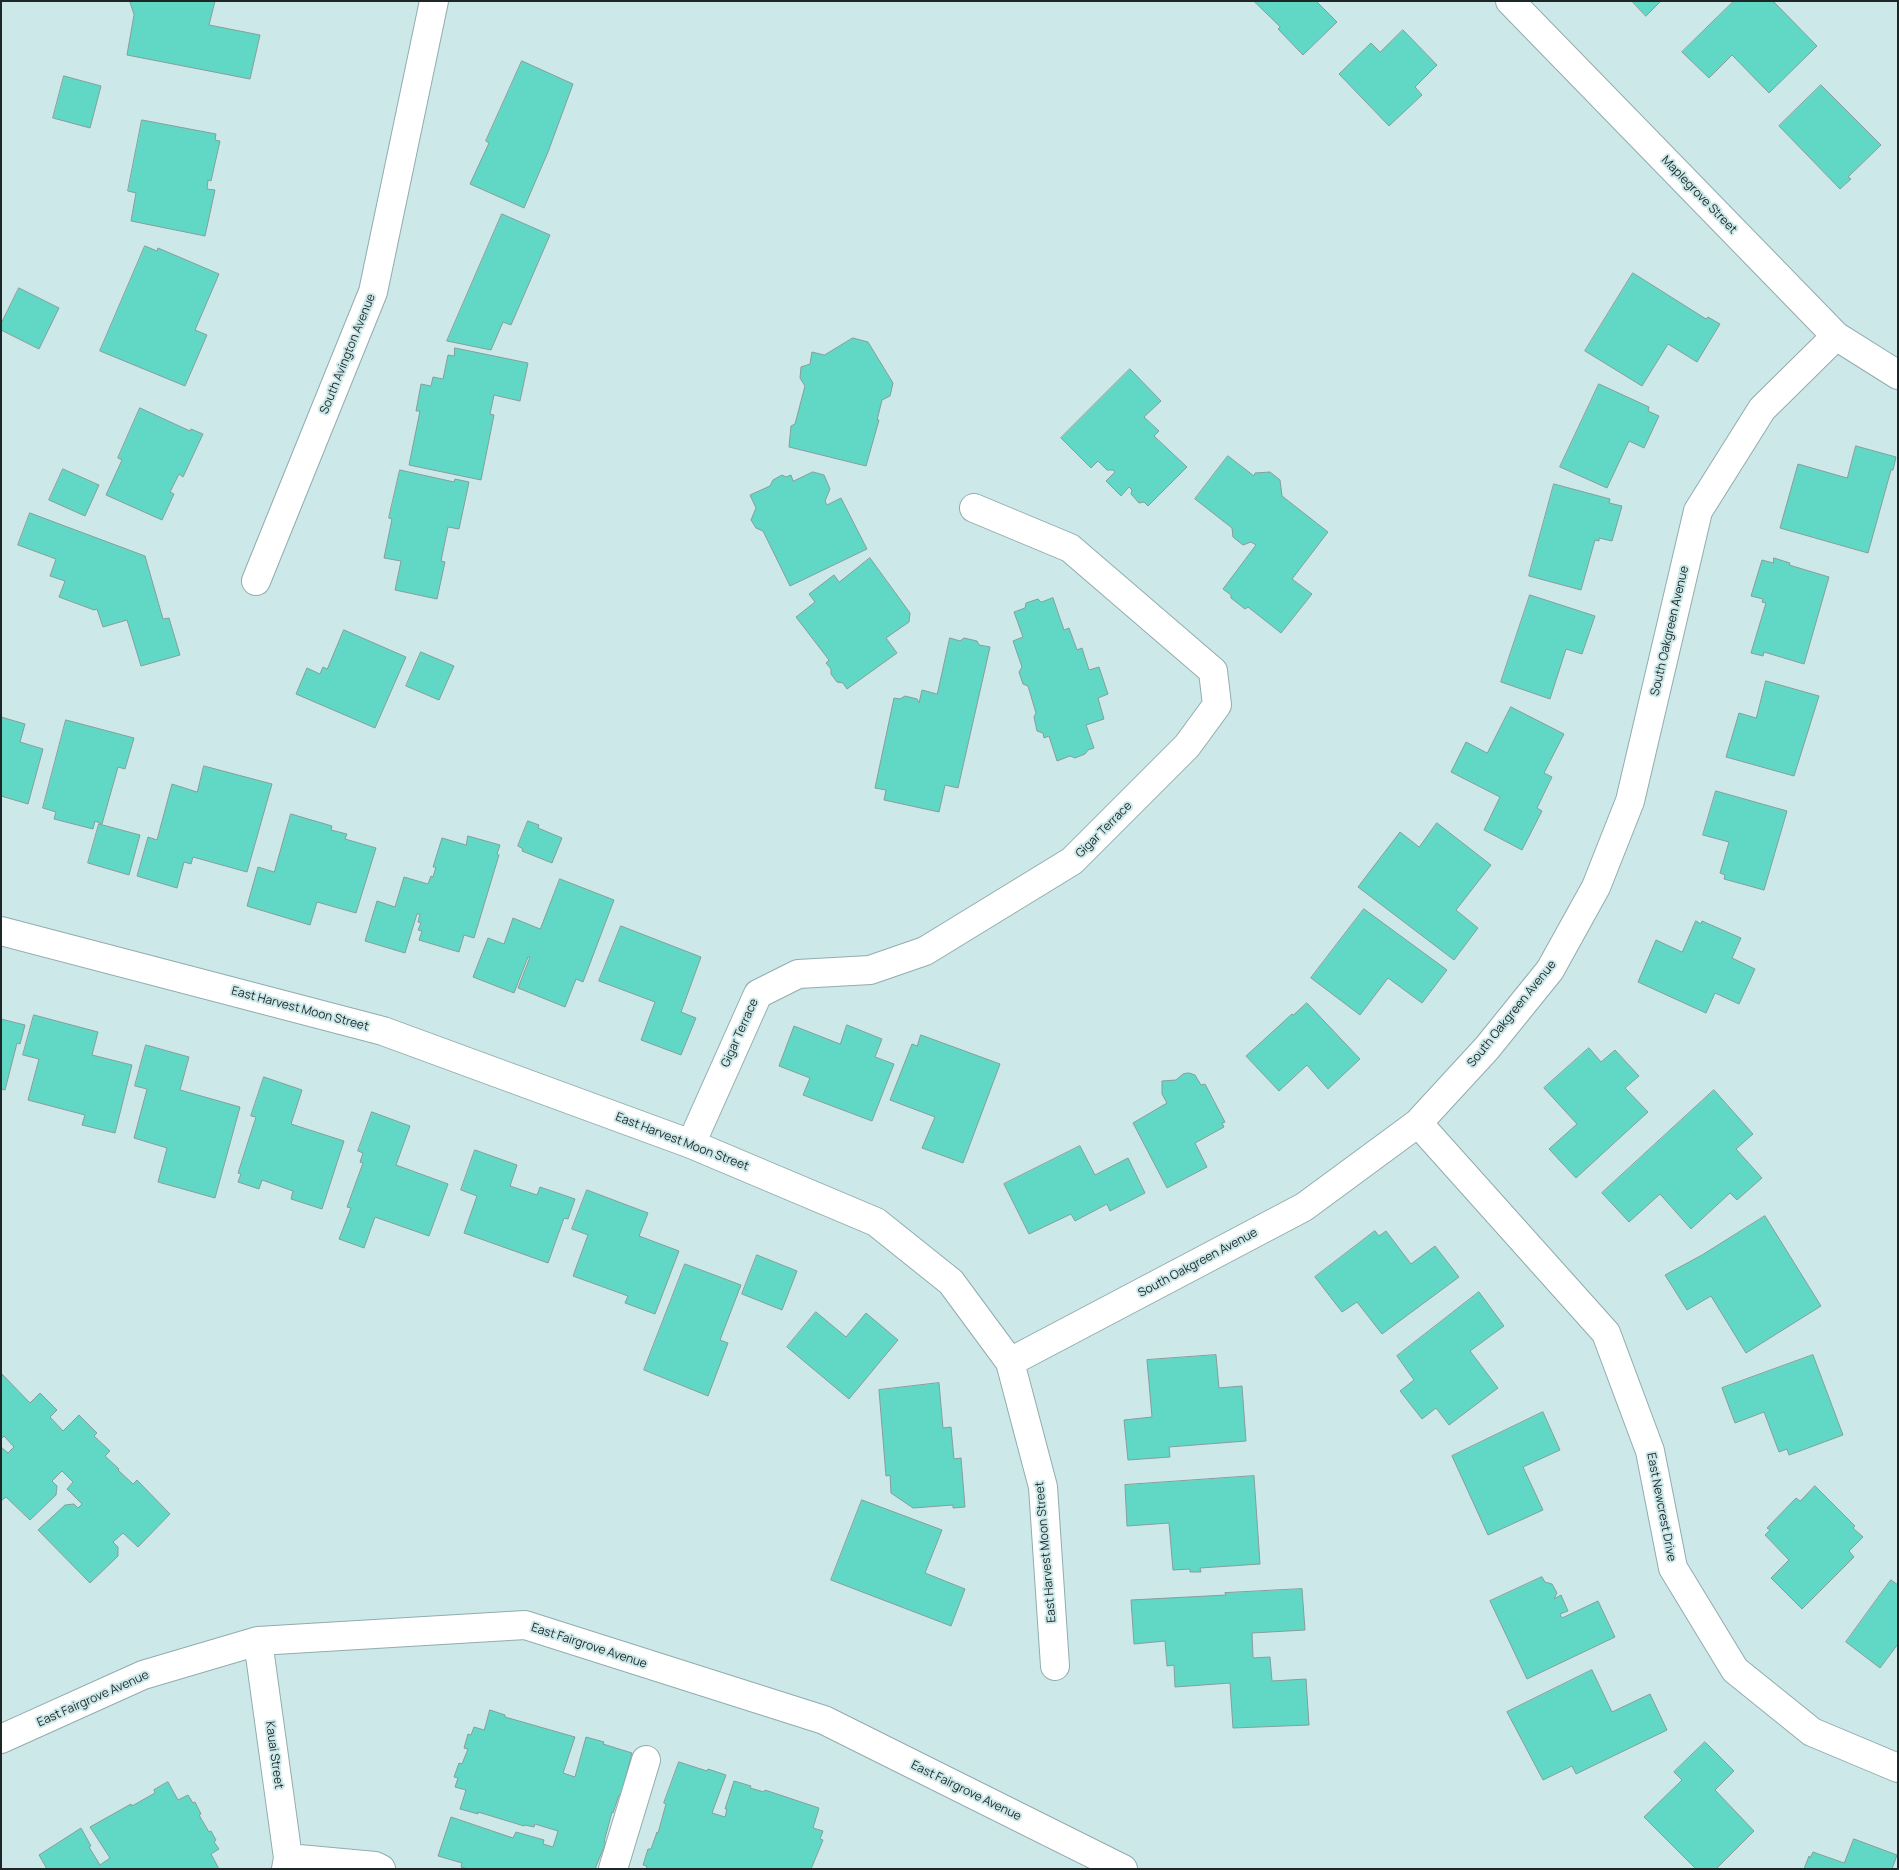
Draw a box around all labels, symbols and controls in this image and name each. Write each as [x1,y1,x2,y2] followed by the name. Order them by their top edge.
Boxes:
[1658,153,1740,237] street label: Maplegrove Street
[317,292,379,416] street label: South Avington Avenue
[1648,565,1692,697] street label: South Oakgreen Avenue
[1073,799,1135,861] street label: Gigar Terrace
[1465,958,1559,1070] street label: South Oakgreen Avenue
[230,984,370,1034] street label: East Harvest Moon Street
[718,996,762,1070] street label: Gigar Terrace
[613,1110,751,1174] street label: East Harvest Moon Street
[1136,1225,1260,1301] street label: South Oakgreen Avenue
[1643,1451,1679,1563] street label: East Newcrest Drive
[1033,1481,1059,1623] street label: East Harvest Moon Street
[529,1620,649,1672] street label: East Fairgrove Avenue
[35,1668,151,1730] street label: East Fairgrove Avenue
[262,1720,286,1790] street label: Kauai Street
[909,1758,1023,1824] street label: East Fairgrove Avenue

